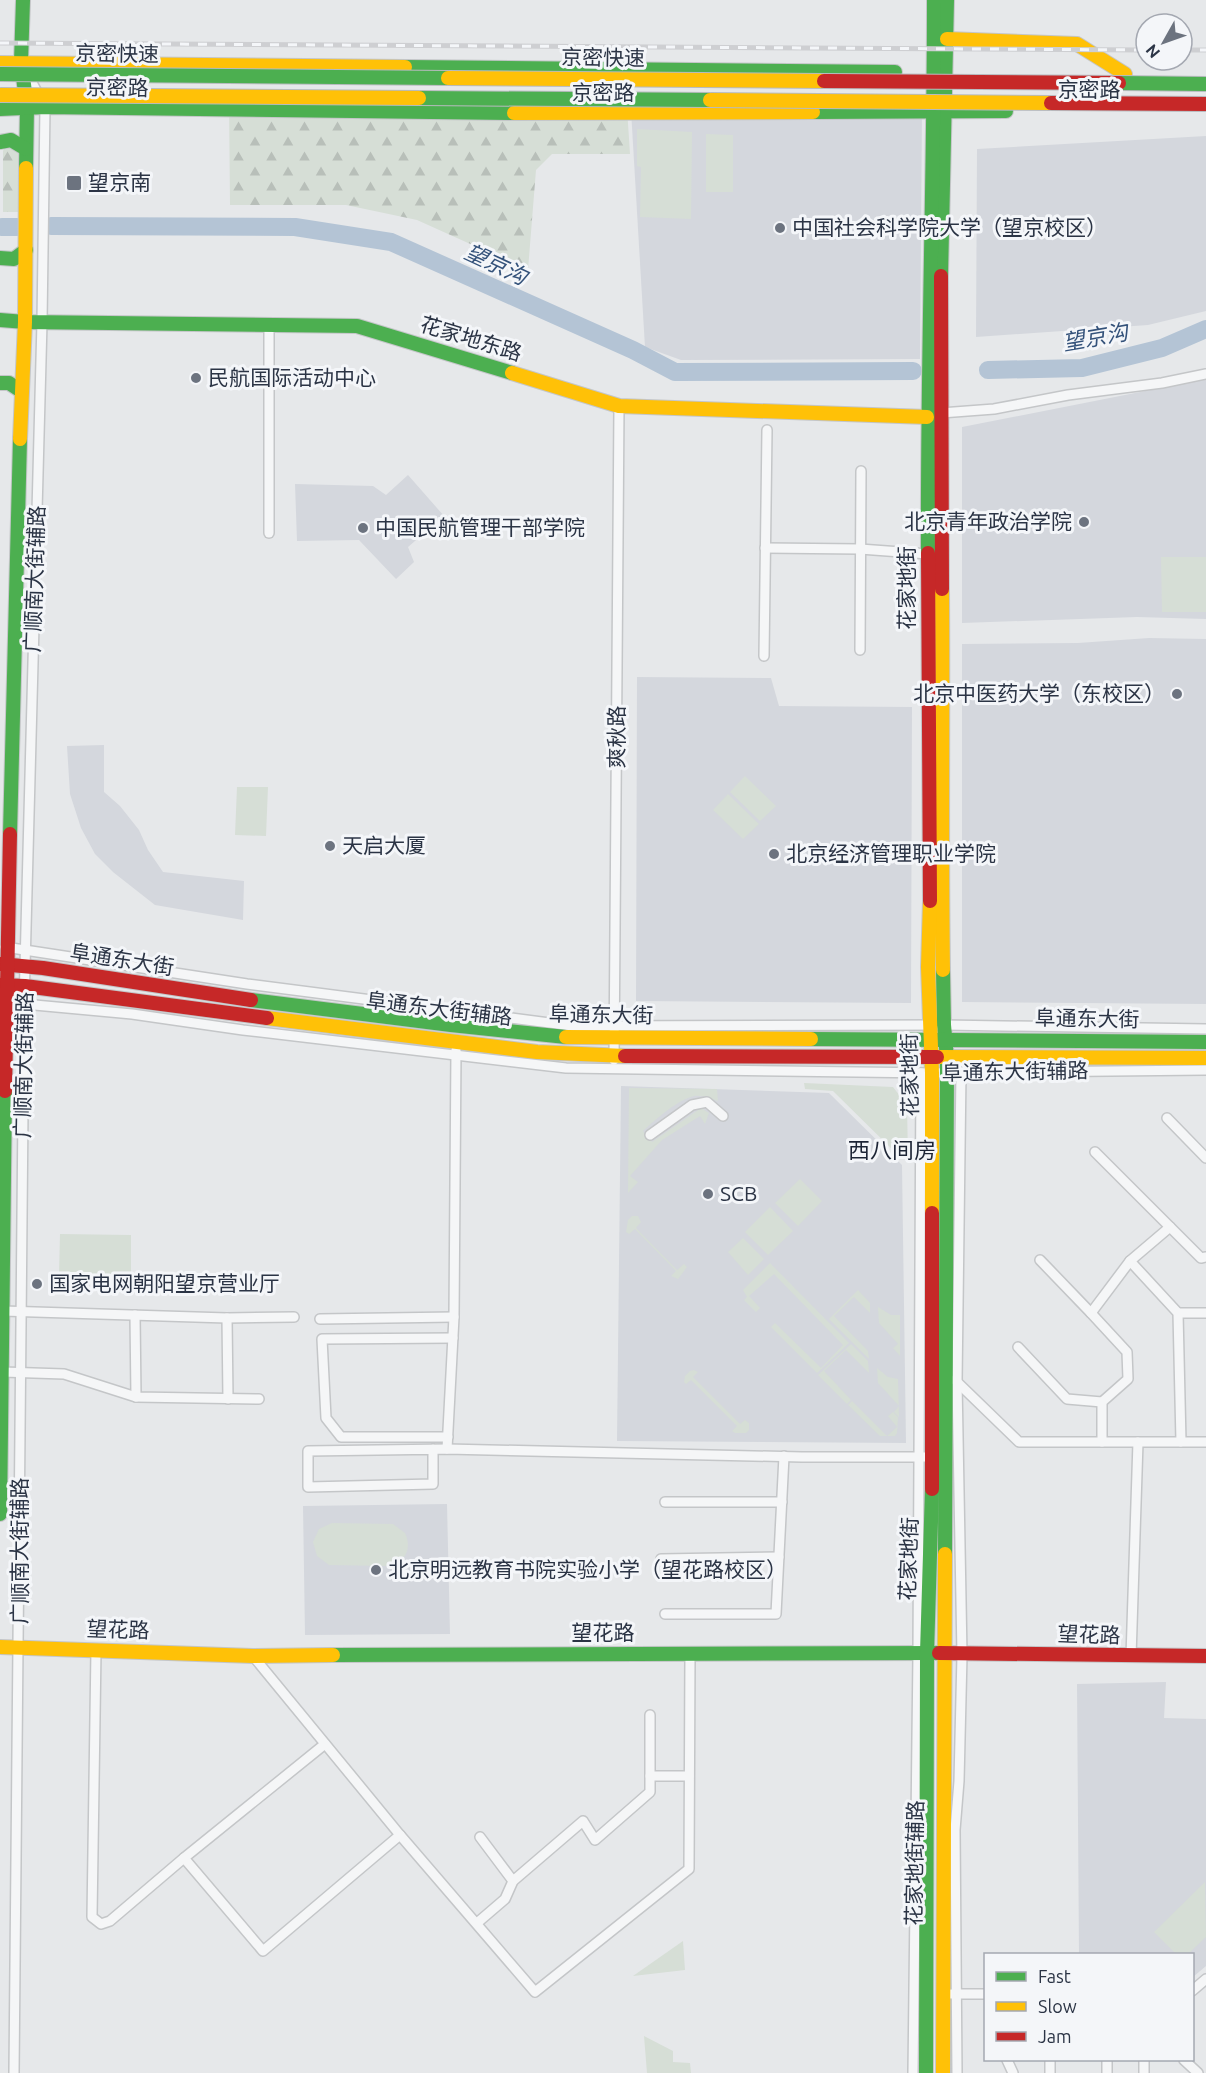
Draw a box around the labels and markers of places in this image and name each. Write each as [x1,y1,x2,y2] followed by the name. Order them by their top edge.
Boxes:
[88,170,151,194] place label: 望京南
[65,174,83,192] marker: 望京南
[792,215,1107,239] place label: 中国社会科学院大学（望京校区）
[773,221,787,235] marker: 中国社会科学院大学（望京校区）
[208,365,376,389] place label: 民航国际活动中心
[189,371,203,385] marker: 民航国际活动中心
[904,509,1072,533] place label: 北京青年政治学院
[375,515,585,539] place label: 中国民航管理干部学院
[1077,515,1091,529] marker: 北京青年政治学院
[356,521,370,535] marker: 中国民航管理干部学院
[913,681,1165,705] place label: 北京中医药大学（东校区）
[1170,687,1184,701] marker: 北京中医药大学（东校区）
[342,833,426,857] place label: 天启大厦
[323,839,337,853] marker: 天启大厦
[786,841,996,865] place label: 北京经济管理职业学院
[767,847,781,861] marker: 北京经济管理职业学院
[720,1181,757,1205] place label: SCB
[701,1187,715,1201] marker: SCB
[49,1271,280,1295] place label: 国家电网朝阳望京营业厅
[30,1277,44,1291] marker: 国家电网朝阳望京营业厅
[388,1557,787,1581] place label: 北京明远教育书院实验小学（望花路校区）
[369,1563,383,1577] marker: 北京明远教育书院实验小学（望花路校区）

